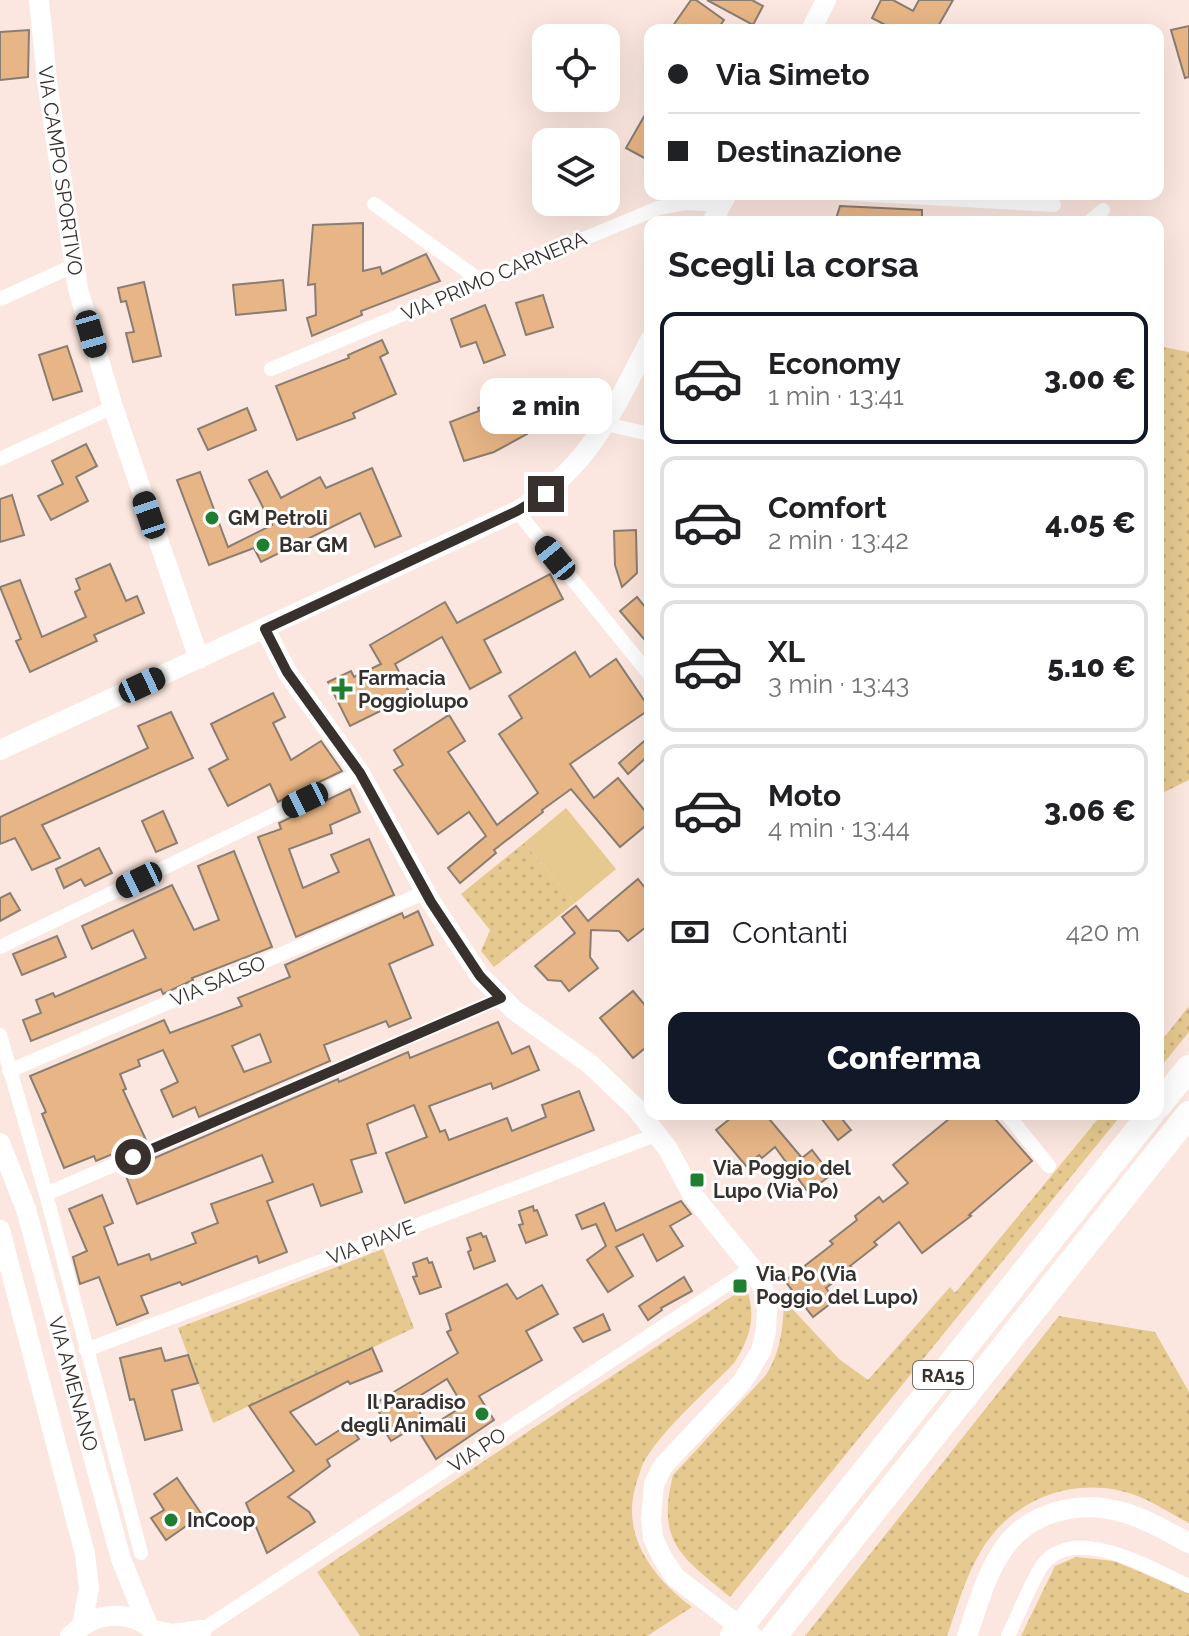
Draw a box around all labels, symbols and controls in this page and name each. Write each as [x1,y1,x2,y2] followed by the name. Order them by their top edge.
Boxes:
[532,24,620,216] map controls
[532,24,620,112] button: locate
[716,57,870,92] text: Via Simeto
[34,65,88,277] street label: VIA CAMPO SPORTIVO
[532,128,620,216] button: layers
[716,134,901,169] text: Destinazione
[398,226,591,326] street label: VIA PRIMO CARNERA
[668,243,919,285] text: Scegli la corsa
[73,308,109,360] car
[672,342,744,414] icon: car
[768,346,901,381] text: Economy
[1044,361,1136,396] text: 3.00 €
[480,378,612,434] callout: 2 min
[768,381,904,411] text: 1 min · 13:41
[512,391,580,421] text: 2 min
[528,476,564,512] route end
[672,486,744,558] icon: car
[130,488,168,542] car
[768,490,887,525] text: Comfort
[1045,505,1136,540] text: 4.05 €
[228,506,328,530] place label: GM Petroli
[203,509,221,527] marker: GM Petroli
[768,525,909,555] text: 2 min · 13:42
[531,532,579,584] car
[279,533,348,557] place label: Bar GM
[254,536,272,554] marker: Bar GM
[672,630,744,702] icon: car
[768,634,805,669] text: XL
[1047,649,1136,684] text: 5.10 €
[115,664,169,706] car
[358,666,468,713] place label: Farmacia Poggiolupo
[768,669,909,699] text: 3 min · 13:43
[333,680,351,698] marker: Farmacia Poggiolupo
[672,774,744,846] icon: car
[768,778,841,813] text: Moto
[278,779,332,821] car
[1044,793,1136,828] text: 3.06 €
[768,813,910,843] text: 4 min · 13:44
[112,859,166,901] car
[668,910,712,954] icon: cash
[732,915,848,950] text: Contanti
[1066,917,1140,947] text: 420 m
[167,950,269,1012] street label: VIA SALSO
[668,1012,1140,1104] button: Conferma
[115,1139,151,1175] route start
[713,1156,852,1203] place label: Via Poggio del Lupo (Via Po)
[688,1171,706,1189] marker: Via Poggio del Lupo (Via Po)
[324,1214,418,1270] street label: VIA PIAVE
[756,1262,918,1309] place label: Via Po (Via Poggio del Lupo)
[731,1277,749,1295] marker: Via Po (Via Poggio del Lupo)
[44,1314,103,1454] street label: VIA AMENANO
[913,1361,973,1389] road number: RA15
[341,1390,466,1437] place label: Il Paradiso degli Animali
[473,1405,491,1423] marker: Il Paradiso degli Animali
[444,1423,510,1477] street label: VIA PO
[187,1508,256,1532] place label: InCoop
[162,1511,180,1529] marker: InCoop

